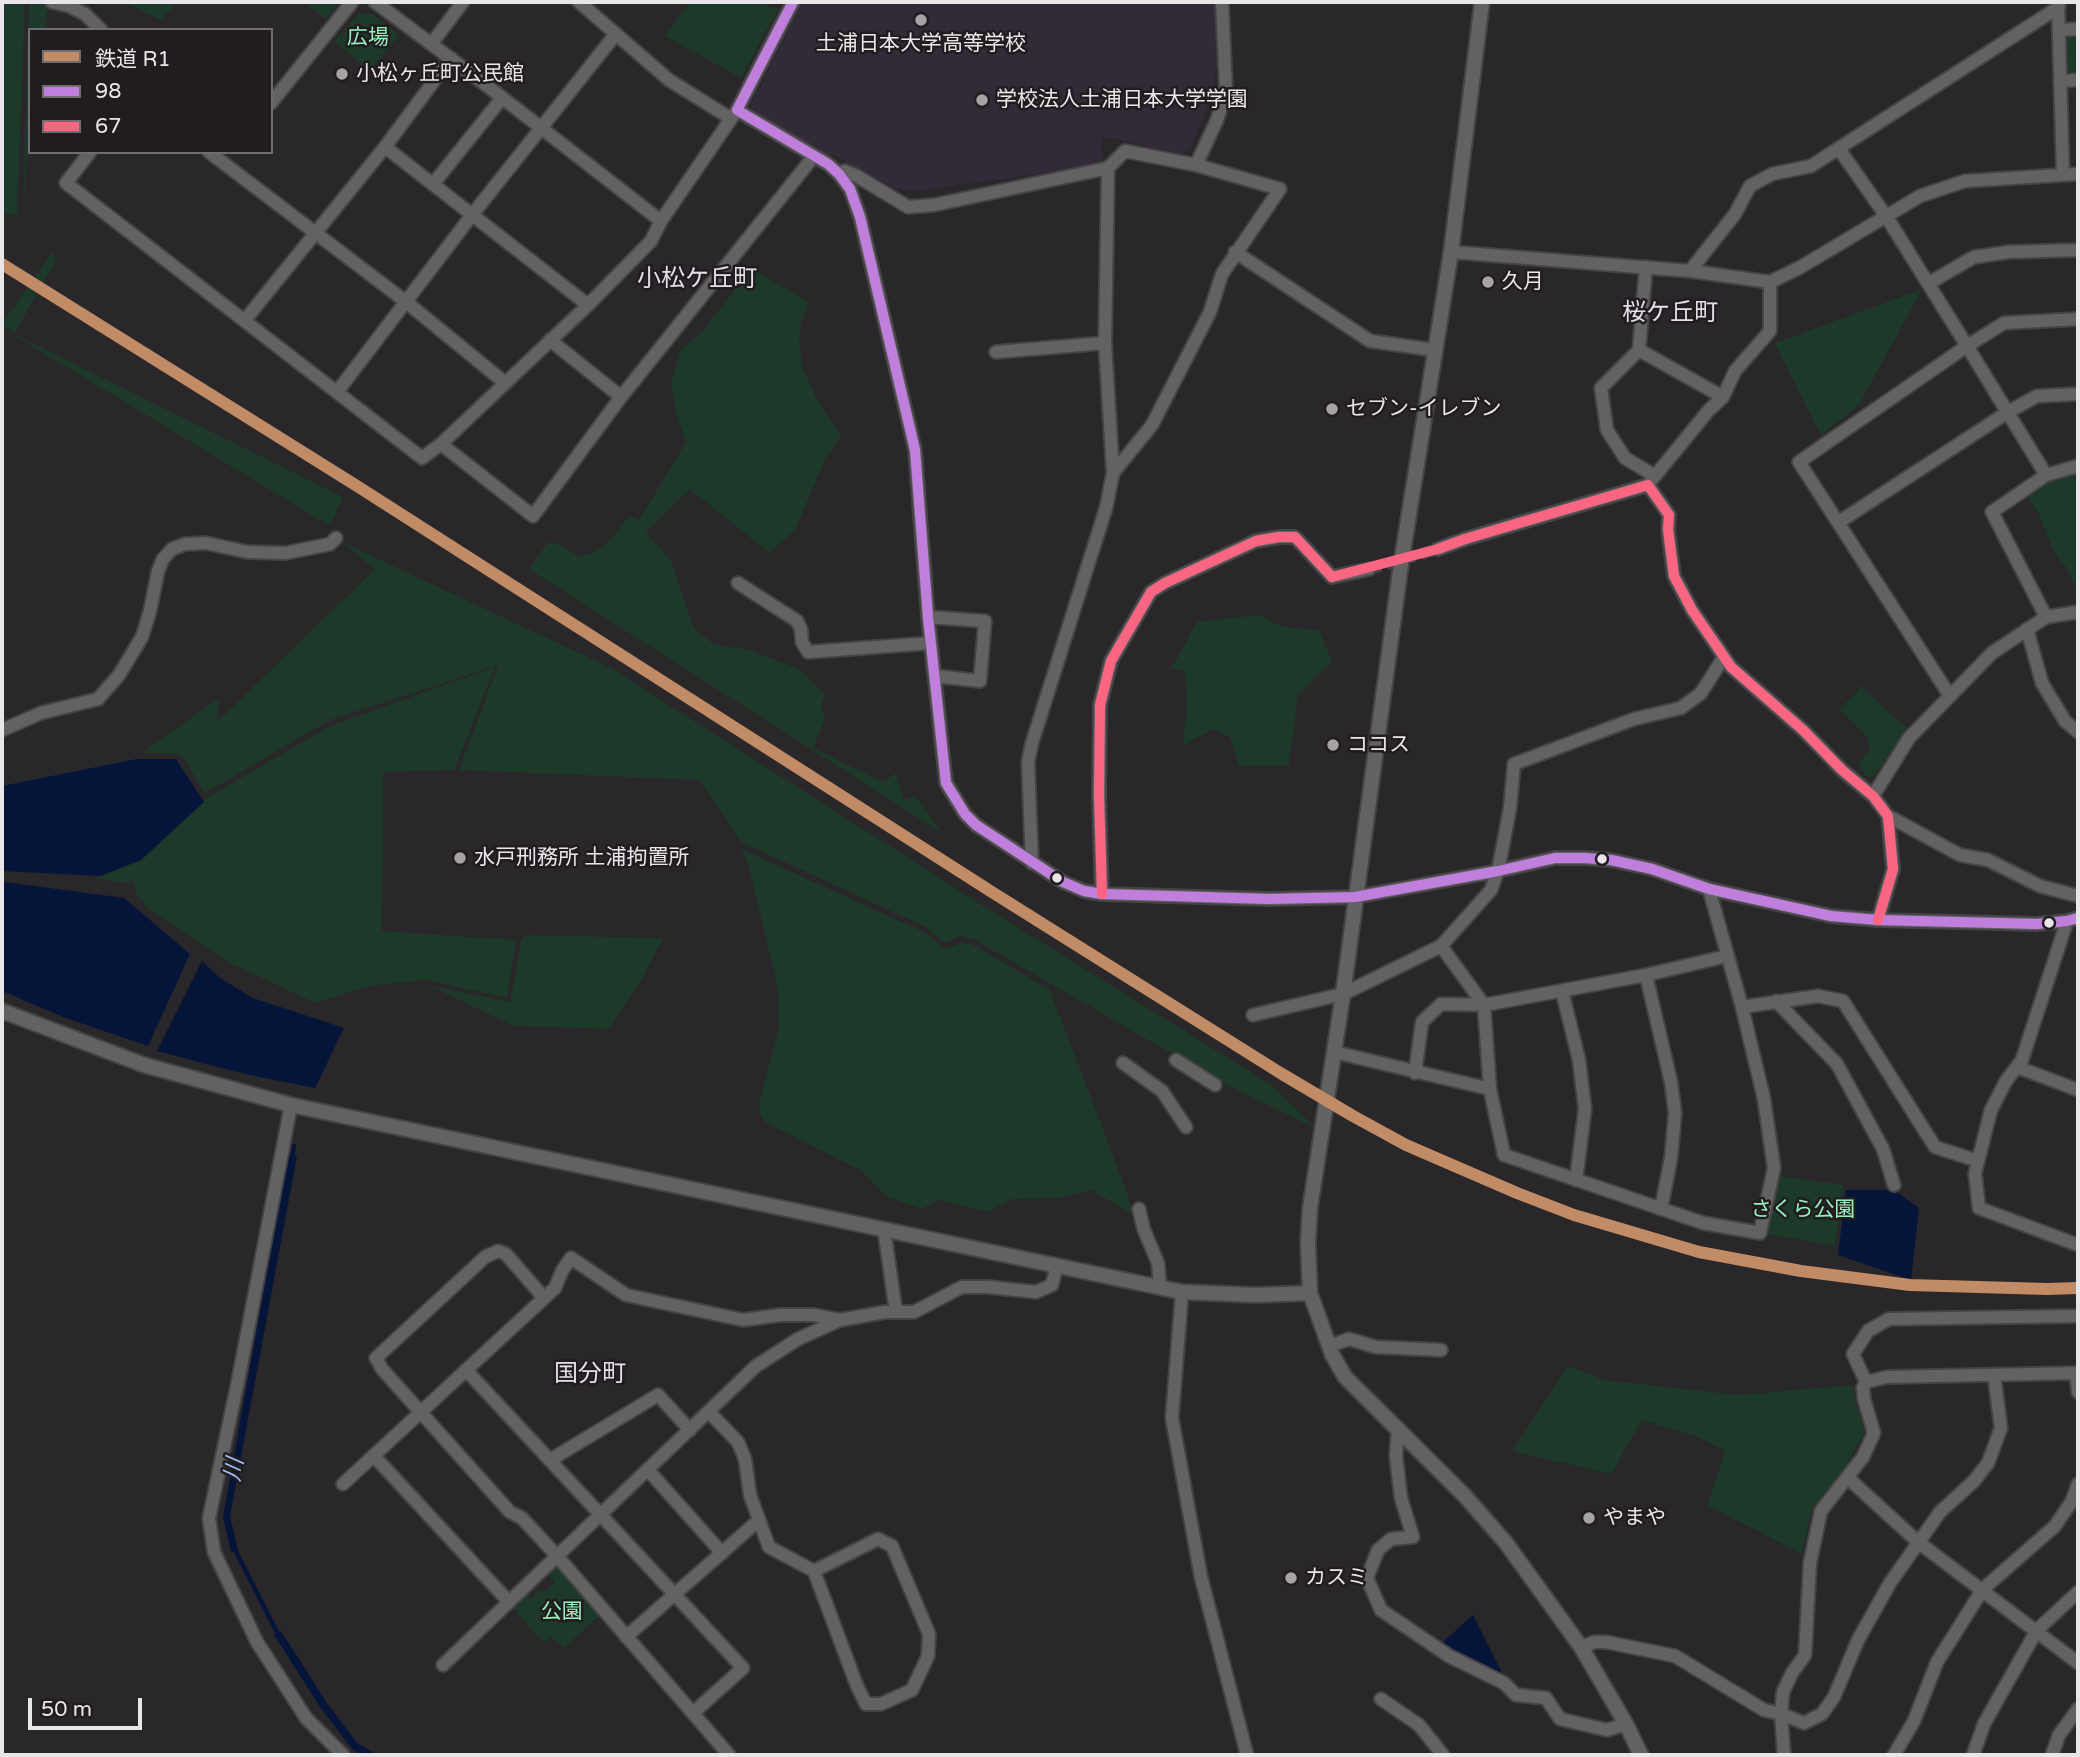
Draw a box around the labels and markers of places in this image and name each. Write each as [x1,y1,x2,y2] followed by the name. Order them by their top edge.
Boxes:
[913,12,929,28] marker: 土浦日本大学高等学校
[816,31,1026,57] place label: 土浦日本大学高等学校
[356,61,524,87] place label: 小松ヶ丘町公民館
[334,66,350,82] marker: 小松ヶ丘町公民館
[996,87,1248,113] place label: 学校法人土浦日本大学学園
[974,92,990,108] marker: 学校法人土浦日本大学学園
[1502,269,1544,295] place label: 久月
[1480,274,1496,290] marker: 久月
[1346,396,1502,422] place label: セブン-イレブン
[1324,401,1340,417] marker: セブン-イレブン
[1347,732,1410,758] place label: ココス
[1325,737,1341,753] marker: ココス
[474,845,689,871] place label: 水戸刑務所 土浦拘置所
[452,850,468,866] marker: 水戸刑務所 土浦拘置所
[1595,852,1609,866] unlabelled marker
[1050,871,1064,885] unlabelled marker
[2042,916,2056,930] unlabelled marker
[1603,1505,1666,1531] place label: やまや
[1581,1510,1597,1526] marker: やまや
[1305,1565,1368,1591] place label: カスミ
[1283,1570,1299,1586] marker: カスミ

